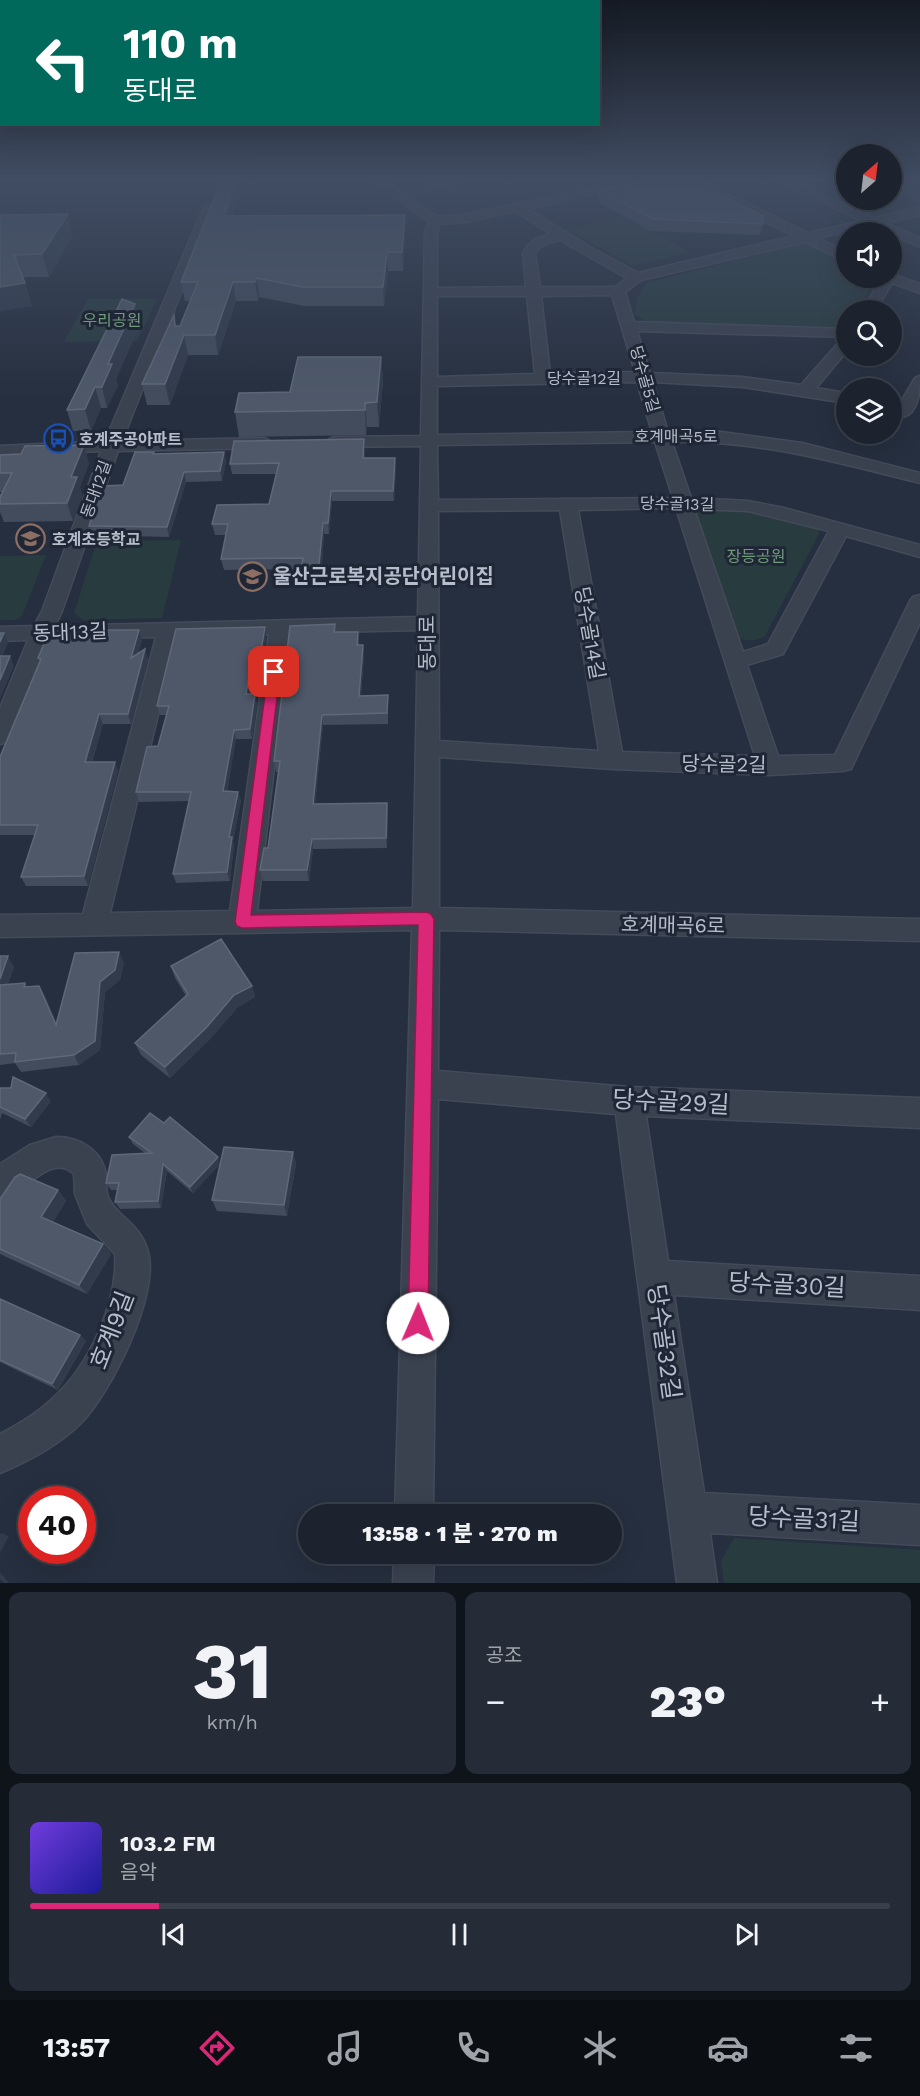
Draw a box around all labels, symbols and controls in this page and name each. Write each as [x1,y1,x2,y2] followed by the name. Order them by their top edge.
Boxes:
[123,19,238,68] text: 110 m
[24,24,102,102] icon: left
[123,75,198,107] text: 동대로
[836,144,902,210] north arrow
[836,144,902,444] map controls
[836,222,902,288] button: sound
[836,300,902,366] button: search
[83,311,141,330] park label: 우리공원
[626,344,664,414] street label: 당수골5길
[547,369,621,388] street label: 당수골12길
[836,378,902,444] button: layers
[42,423,74,455] bus stop icon: 호계주공아파트
[635,427,718,446] street label: 호계매곡5로
[79,430,182,449] place label: 호계주공아파트
[77,458,115,520] street label: 동대12길
[640,494,714,514] street label: 당수골13길
[15,523,47,555] school or university icon: 호계초등학교
[52,530,141,549] place label: 호계초등학교
[727,547,785,566] park label: 장등공원
[236,560,268,592] school or university icon: 울산근로복지공단어린이집
[273,564,494,588] place label: 울산근로복지공단어린이집
[570,585,610,681] street label: 당수골14길
[415,615,439,671] street label: 동대로
[32,619,108,645] street label: 동대13길
[248,646,299,697] pin
[257,655,290,688] icon: arrive
[681,751,767,777] street label: 당수골2길
[621,912,725,938] street label: 호계매곡6로
[612,1085,730,1119] street label: 당수골29길
[728,1268,846,1302] street label: 당수골30길
[642,1282,686,1402] street label: 당수골32길
[84,1287,140,1373] street label: 호계9길
[386,1291,450,1355] position arrow
[18,1486,96,1564] speed limit sign: 40
[748,1502,860,1536] street label: 당수골31길
[362,1521,558,1546] text: 13:58 · 1 분 · 270 m
[192,1625,272,1717] text: 31
[486,1643,522,1667] text: 공조
[649,1675,726,1728] text: 23°
[486,1682,505,1721] text: −
[870,1682,890,1721] text: +
[206,1710,258,1734] text: km/h
[120,1831,216,1856] text: 103.2 FM
[120,1860,157,1884] text: 음악
[157,1918,190,1951] icon: previous
[443,1918,476,1951] icon: pause
[730,1918,763,1951] icon: next
[196,2027,238,2069] icon: directions
[324,2027,366,2069] icon: music
[452,2027,494,2069] icon: phone
[579,2027,621,2069] icon: climate
[707,2027,749,2069] icon: car
[835,2027,877,2069] icon: filters
[43,2032,110,2064] text: 13:57

